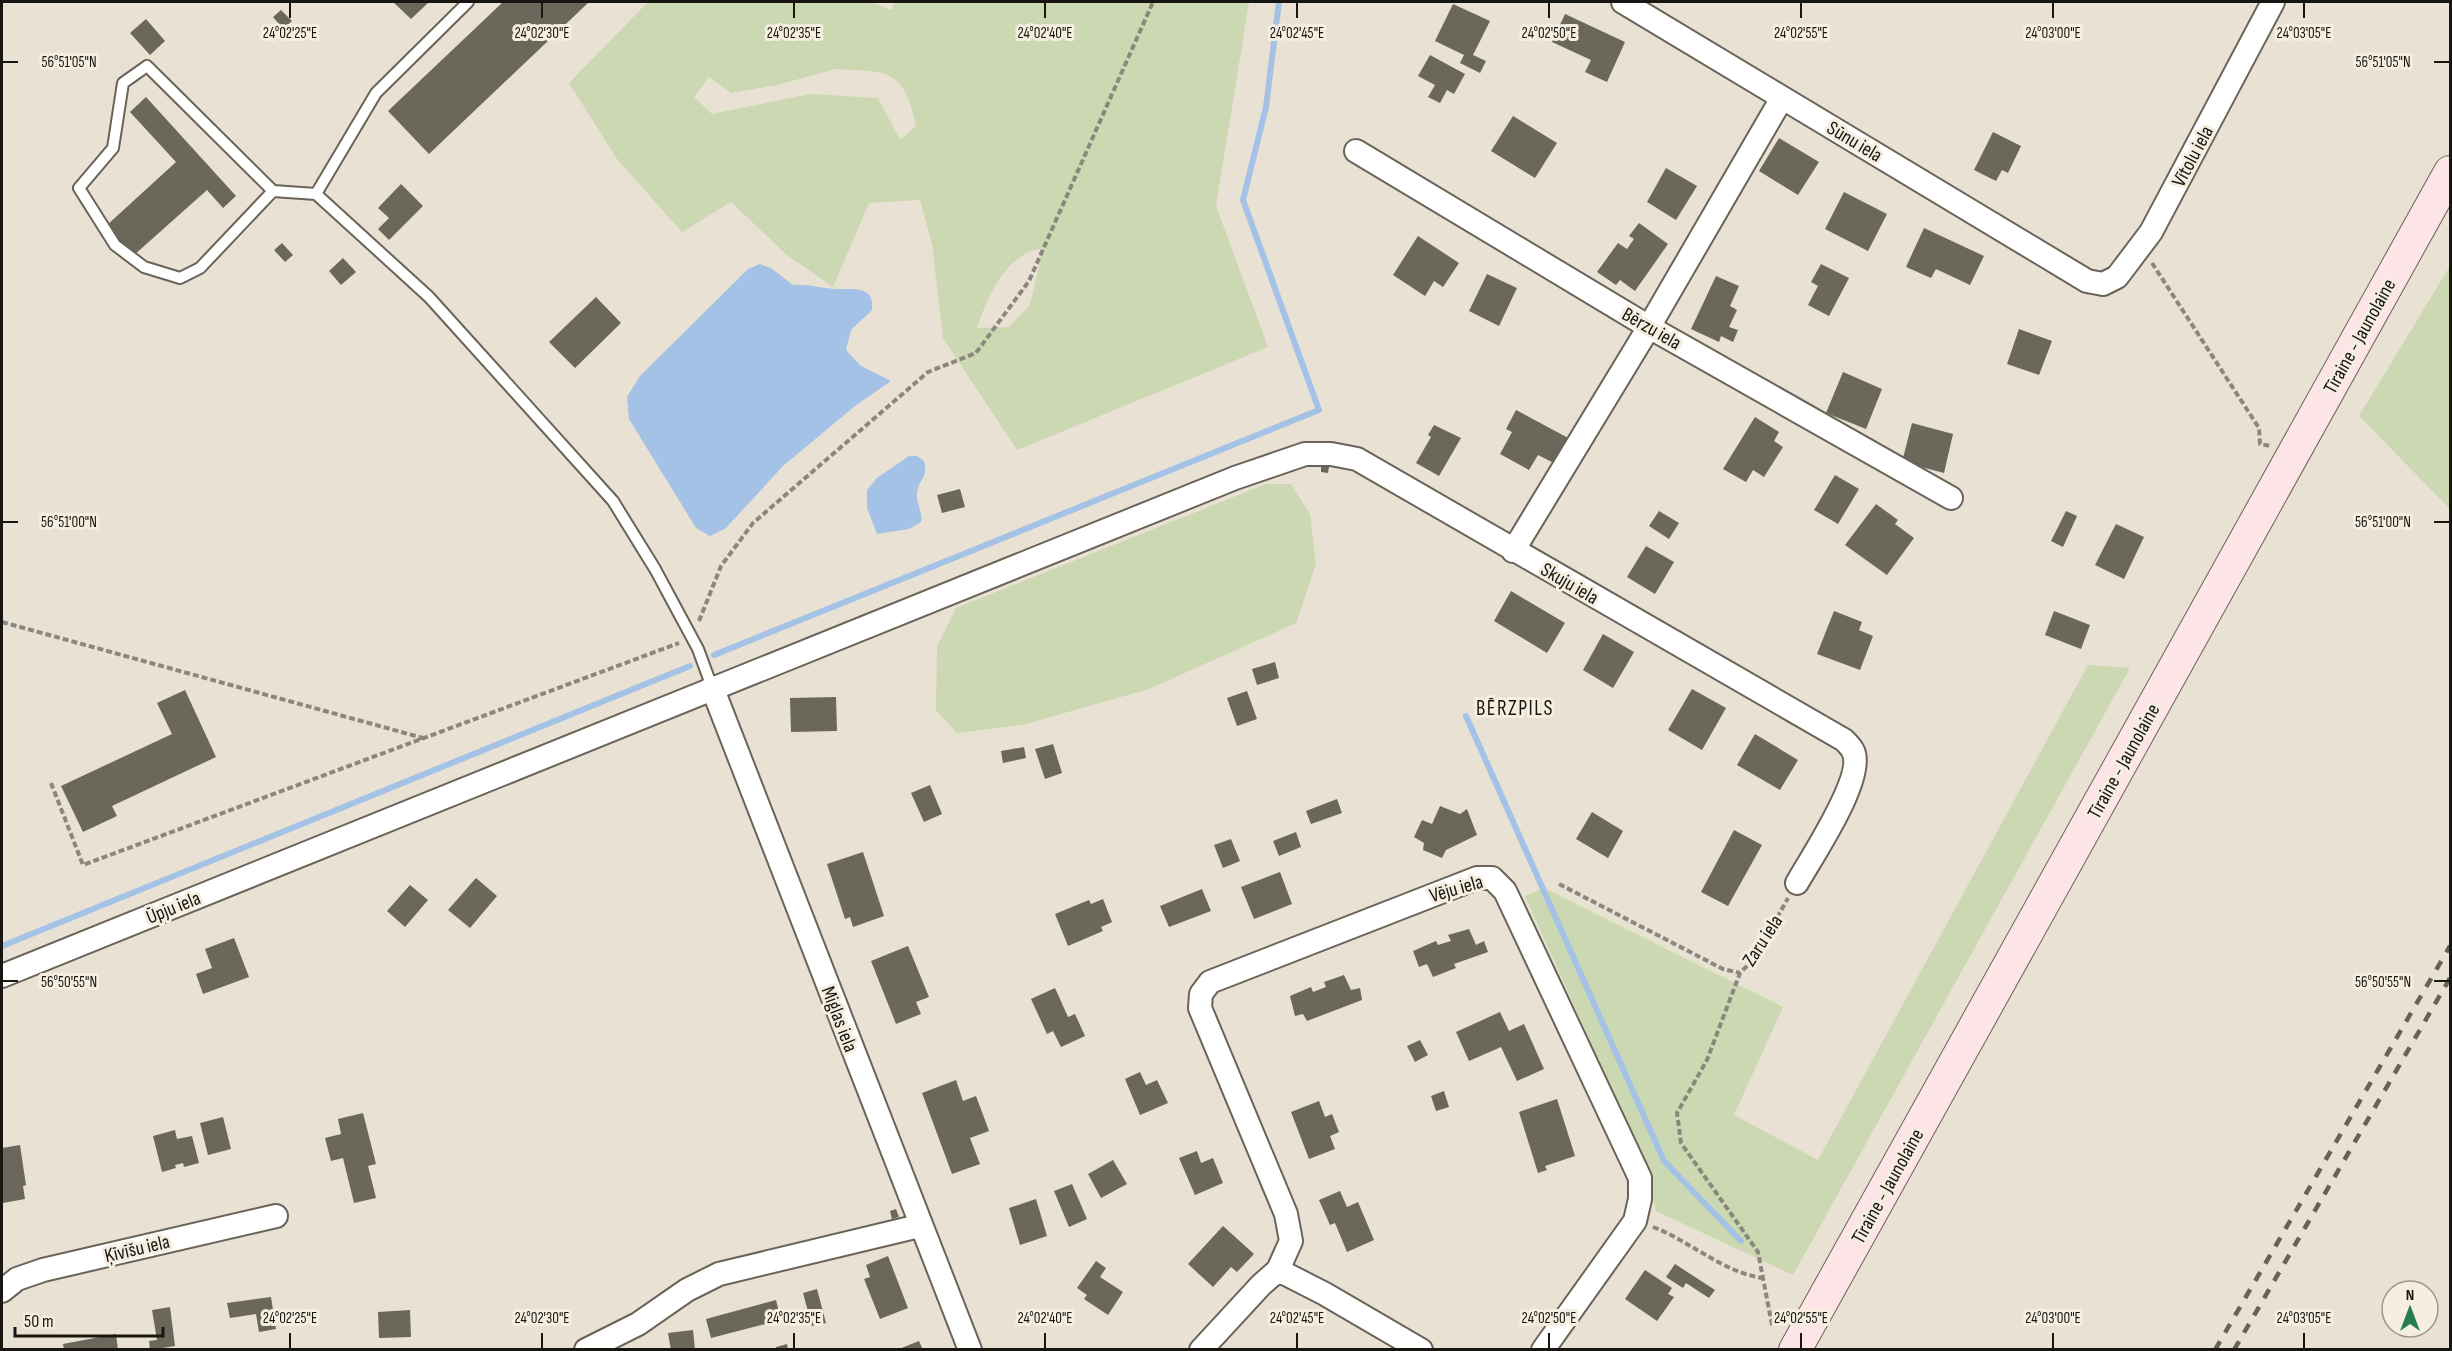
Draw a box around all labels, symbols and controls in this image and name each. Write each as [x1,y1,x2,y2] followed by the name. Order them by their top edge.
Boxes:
[263,24,317,43] text: 24°02'25"E
[514,24,570,43] text: 24°02'30"E
[767,24,821,43] text: 24°02'35"E
[1017,24,1073,43] text: 24°02'40"E
[1270,24,1324,43] text: 24°02'45"E
[1522,24,1576,43] text: 24°02'50"E
[1774,24,1828,43] text: 24°02'55"E
[2025,24,2081,43] text: 24°03'00"E
[2277,24,2331,43] text: 24°03'05"E
[41,53,97,72] text: 56°51'05"N
[2355,53,2411,72] text: 56°51'05"N
[1823,116,1886,168] street label: Sūnu iela
[2167,122,2219,191] street label: Vītolu iela
[2318,275,2401,398] street label: Tīraine - Jaunolaine
[1618,302,1685,355] street label: Bērzu iela
[41,513,97,532] text: 56°51'00"N
[2355,513,2411,532] text: 56°51'00"N
[1536,558,1603,610] street label: Skuju iela
[1476,696,1554,721] district label: BĒRZPILS
[2082,700,2165,823] street label: Tīraine - Jaunolaine
[1427,870,1486,908] street label: Vēju iela
[143,886,204,930] street label: Ūpju iela
[1737,910,1788,971] street label: Zaru iela
[41,973,97,992] text: 56°50'55"N
[2355,973,2411,992] text: 56°50'55"N
[816,983,863,1056] street label: Miglas iela
[1846,1125,1929,1248] street label: Tīraine - Jaunolaine
[102,1230,172,1268] street label: Ķīvīšu iela
[2380,1279,2440,1339] north arrow
[2406,1286,2414,1305] text: N
[15,1300,164,1338] scale bar
[263,1309,317,1328] text: 24°02'25"E
[514,1309,570,1328] text: 24°02'30"E
[767,1309,821,1328] text: 24°02'35"E
[1017,1309,1073,1328] text: 24°02'40"E
[1270,1309,1324,1328] text: 24°02'45"E
[1522,1309,1576,1328] text: 24°02'50"E
[1774,1309,1828,1328] text: 24°02'55"E
[2025,1309,2081,1328] text: 24°03'00"E
[2277,1309,2331,1328] text: 24°03'05"E
[24,1311,54,1332] text: 50 m

